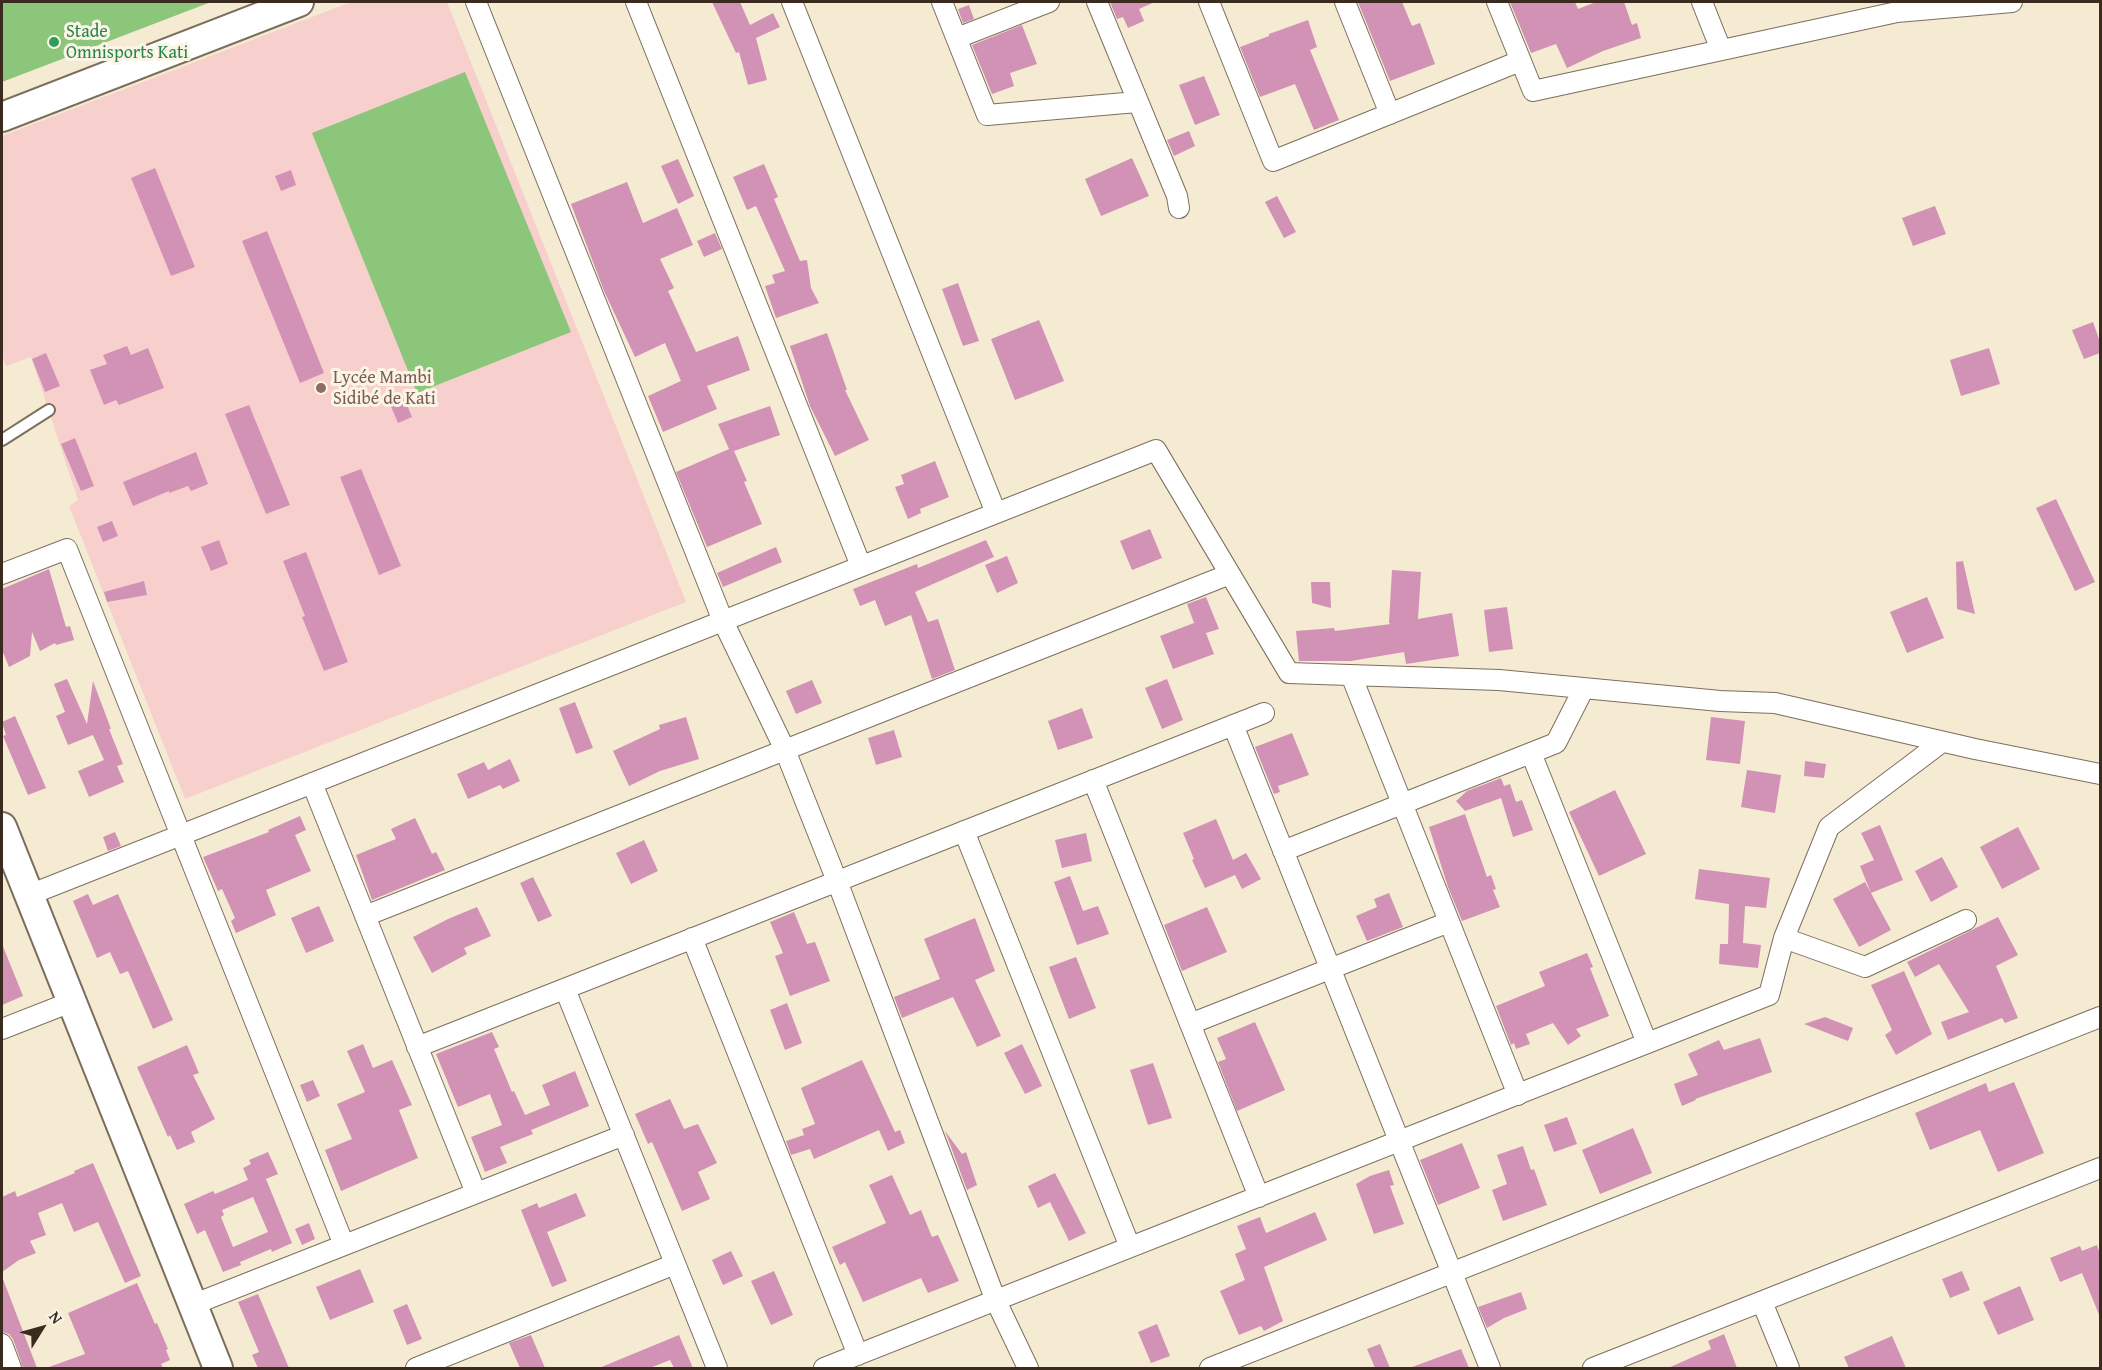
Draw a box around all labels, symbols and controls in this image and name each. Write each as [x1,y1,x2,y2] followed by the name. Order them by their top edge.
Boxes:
[66,21,188,63] place label: Stade Omnisports Kati
[47,35,61,49] marker: Stade Omnisports Kati
[333,367,436,410] place label: Lycée Mambi Sidibé de Kati
[314,381,328,395] marker: Lycée Mambi Sidibé de Kati
[12,1298,72,1358] north arrow
[44,1306,69,1329] text: N

